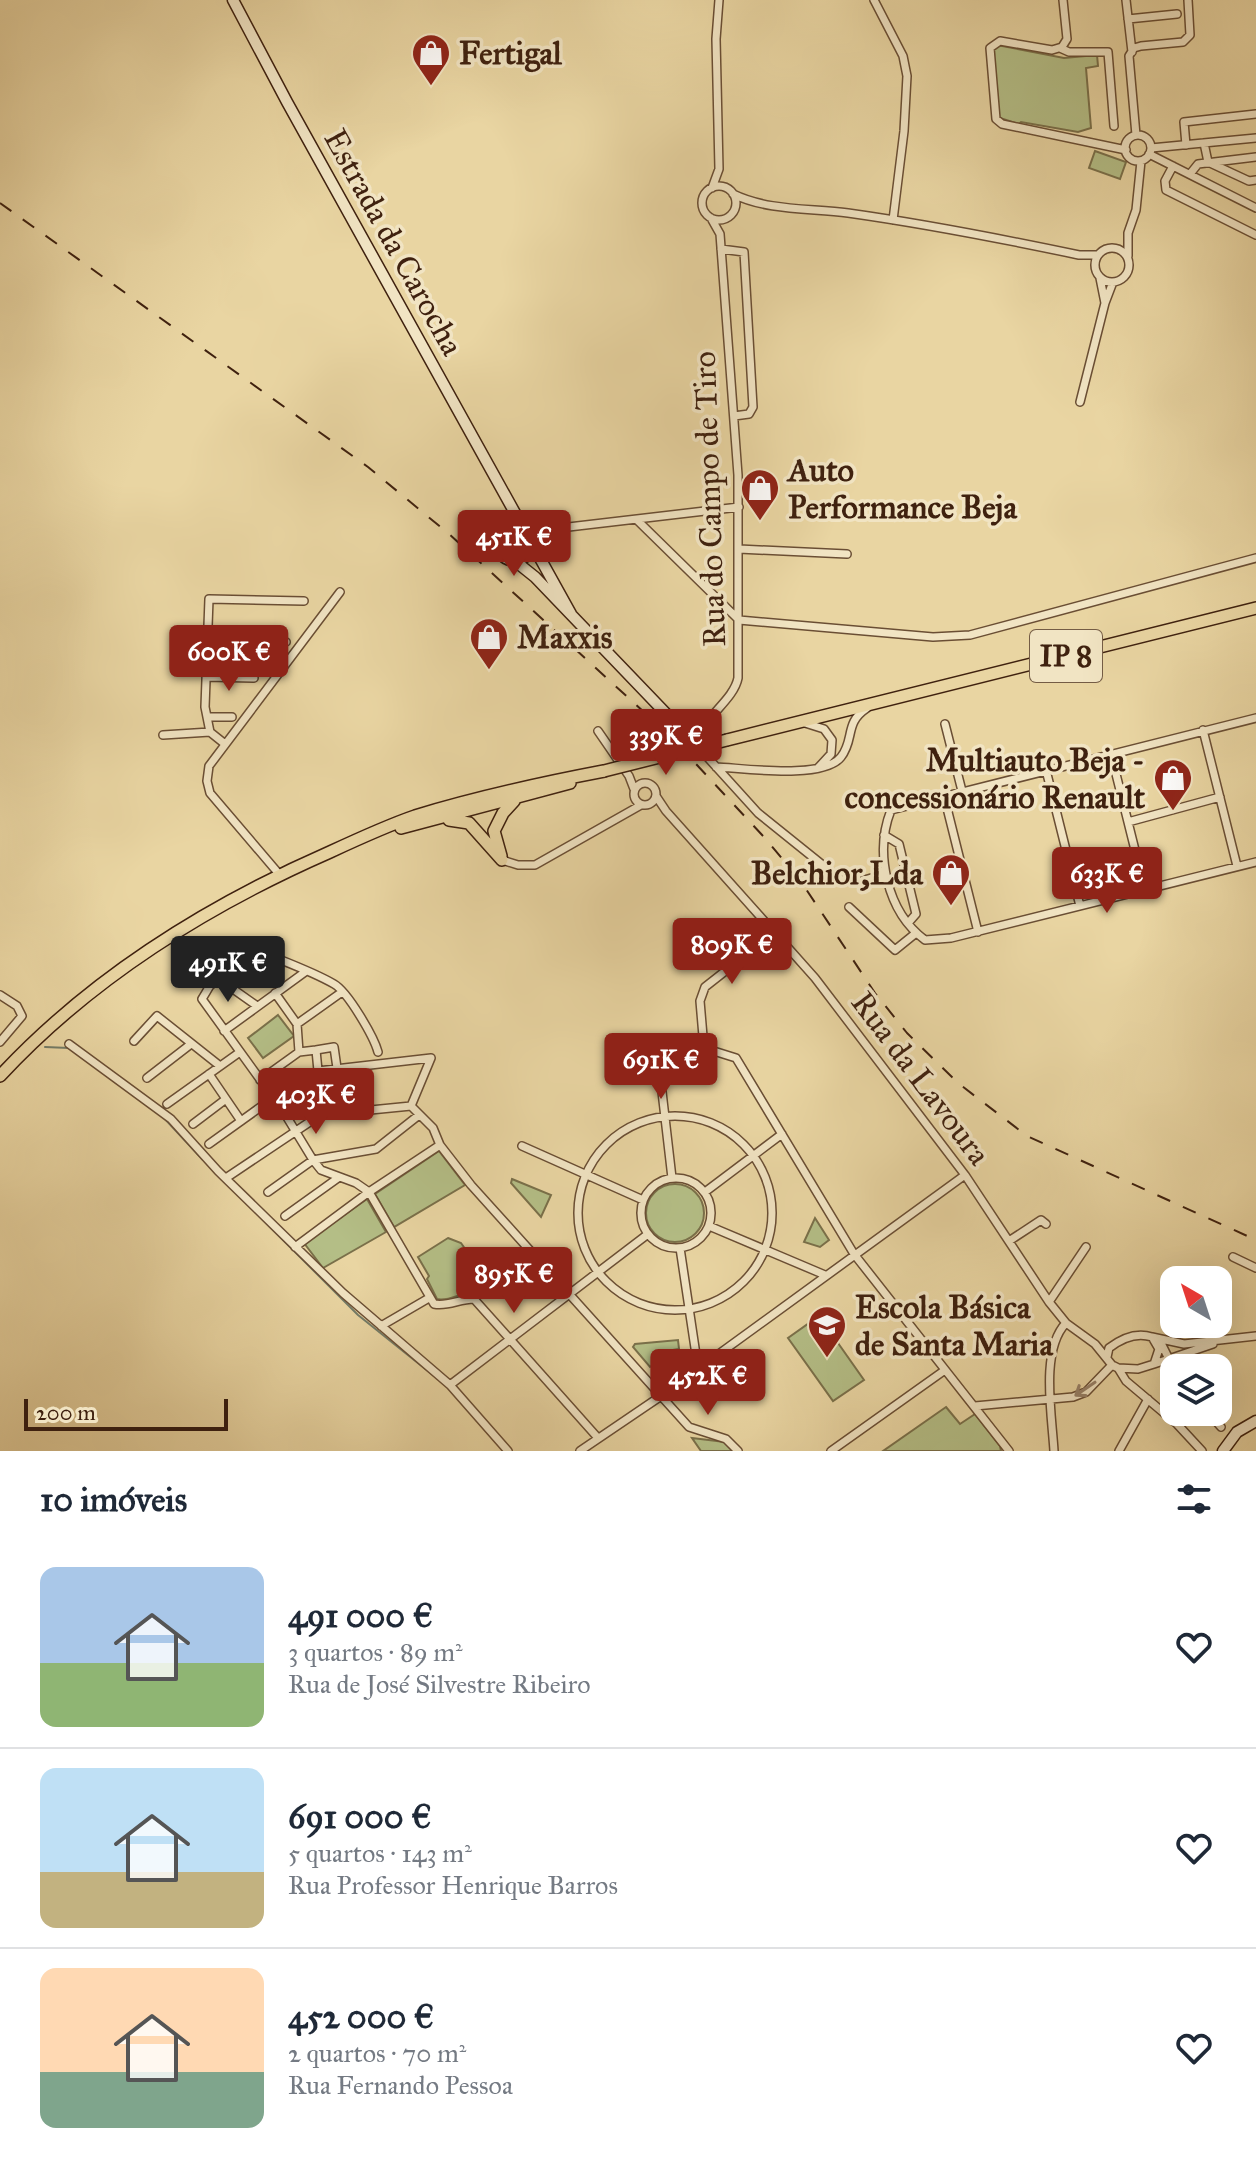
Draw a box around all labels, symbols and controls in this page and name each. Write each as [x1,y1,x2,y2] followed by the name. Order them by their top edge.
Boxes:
[410,32,452,87] shop icon: Fertigal
[459,34,563,73] place label: Fertigal
[315,122,472,363] street label: Estrada da Carocha
[685,351,734,647] street label: Rua do Campo de Tiro
[786,451,1018,527] place label: Auto Performance Beja
[739,467,781,522] shop icon: Auto Performance Beja
[449,510,579,578] pin: 451K €
[476,520,552,552] text: 451K €
[468,616,510,671] shop icon: Maxxis
[517,618,613,657] place label: Maxxis
[164,625,294,693] pin: 600K €
[1030,630,1102,682] road number: IP 8
[187,635,271,667] text: 600K €
[601,709,731,777] pin: 339K €
[629,719,703,751] text: 339K €
[845,741,1146,817] place label: Multiauto Beja - concessionário Renault
[1152,757,1194,812] shop icon: Multiauto Beja - concessionário Renault
[1042,847,1172,915] pin: 633K €
[930,852,972,907] shop icon: Belchior,Lda
[751,854,924,893] place label: Belchior,Lda
[1070,857,1144,889] text: 633K €
[667,918,797,986] pin: 809K €
[691,928,773,960] text: 809K €
[163,936,293,1004] pin: 491K €
[189,946,267,978] text: 491K €
[843,984,999,1173] street label: Rua da Lavoura
[596,1033,726,1101] pin: 691K €
[622,1043,700,1075] text: 691K €
[251,1068,381,1136] pin: 403K €
[276,1078,356,1110] text: 403K €
[449,1247,579,1315] pin: 895K €
[474,1257,554,1289] text: 895K €
[1160,1266,1232,1338] north arrow
[1160,1266,1232,1426] map controls
[855,1288,1054,1364] place label: Escola Básica de Santa Maria
[806,1304,848,1359] school or university icon: Escola Básica de Santa Maria
[643,1349,773,1417] pin: 452K €
[1160,1354,1232,1426] button: layers
[668,1359,748,1391] text: 452K €
[1074,1381,1097,1398] one-way arrow
[24,1395,228,1431] scale bar
[36,1399,96,1426] text: 200 m
[1172,1477,1216,1521] icon: filters
[40,1479,187,1520] text: 10 imóveis
[288,1595,433,1636] text: 491 000 €
[104,1599,200,1695] icon: home
[1172,1625,1216,1669] icon: heart
[288,1636,463,1668] text: 3 quartos · 89 m²
[288,1668,591,1700] text: Rua de José Silvestre Ribeiro
[288,1796,432,1837] text: 691 000 €
[104,1800,200,1896] icon: home
[1172,1826,1216,1870] icon: heart
[288,1837,472,1869] text: 5 quartos · 143 m²
[288,1869,618,1901] text: Rua Professor Henrique Barros
[288,1996,434,2037] text: 452 000 €
[104,2000,200,2096] icon: home
[1172,2026,1216,2070] icon: heart
[288,2037,466,2069] text: 2 quartos · 70 m²
[288,2069,513,2101] text: Rua Fernando Pessoa

